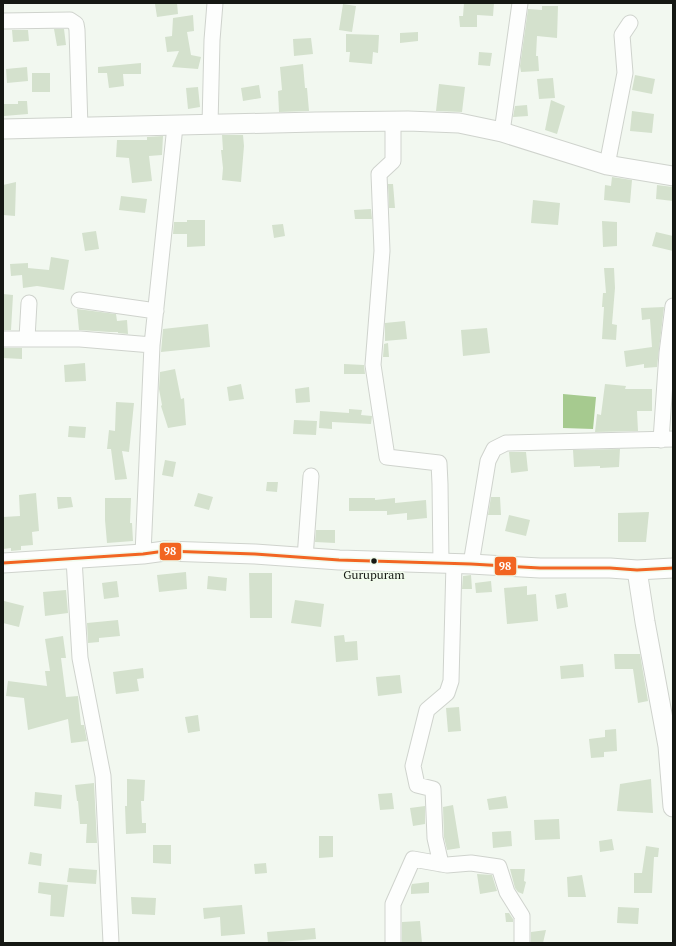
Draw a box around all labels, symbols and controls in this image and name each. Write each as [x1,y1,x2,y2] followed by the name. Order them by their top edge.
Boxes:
[159,542,182,561] line badge: 98
[164,544,176,558] text: 98
[369,556,379,566] marker: Gurupuram
[494,556,517,576] line badge: 98
[499,559,511,573] text: 98
[343,567,405,582] place label: Gurupuram

